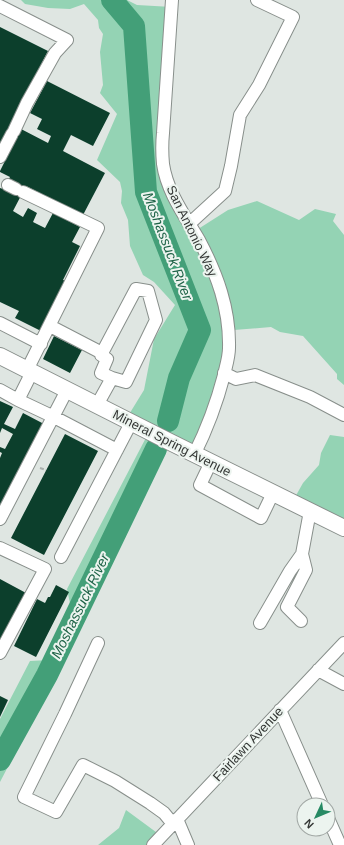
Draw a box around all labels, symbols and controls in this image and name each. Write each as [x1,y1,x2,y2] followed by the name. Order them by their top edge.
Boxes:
[164,183,221,279] street label: San Antonio Way
[140,190,196,303] water label: Moshassuck River
[110,407,234,479] street label: Mineral Spring Avenue
[48,550,113,661] water label: Moshassuck River
[210,704,286,784] street label: Fairlawn Avenue
[296,797,336,837] north arrow
[302,817,316,831] text: N

